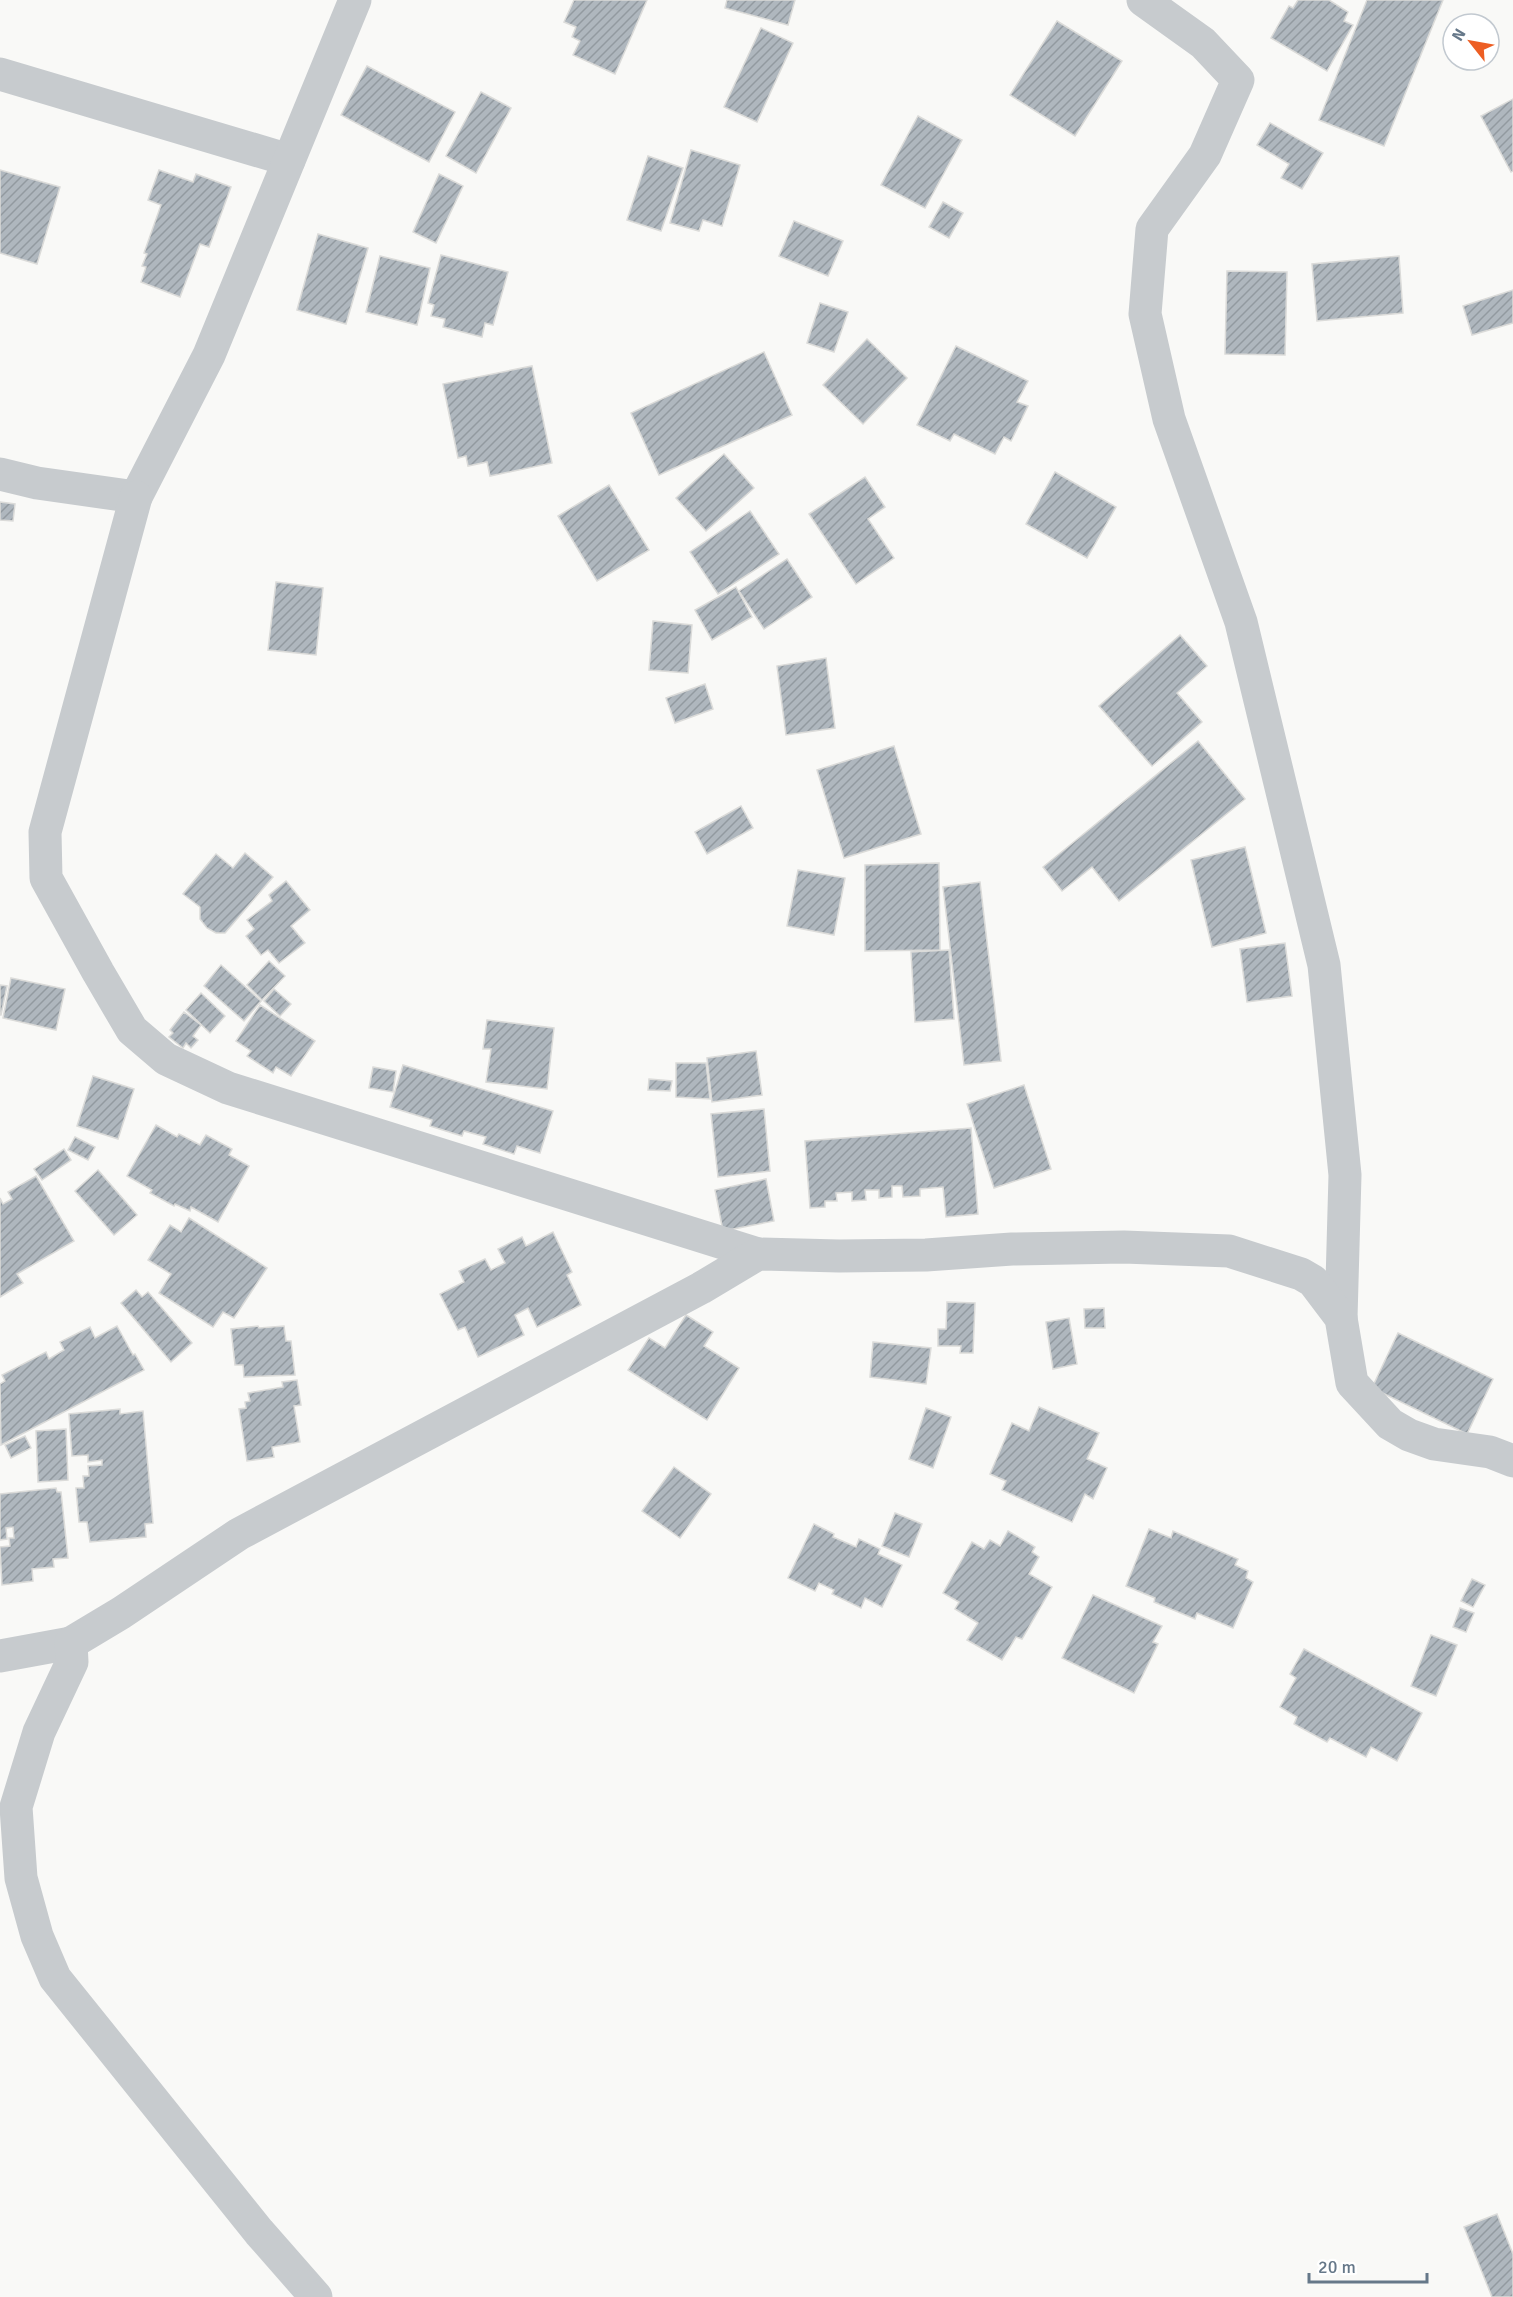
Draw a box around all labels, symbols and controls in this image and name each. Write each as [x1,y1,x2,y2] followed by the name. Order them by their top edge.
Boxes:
[1441,12,1501,72] north arrow
[1448,25,1470,45] text: N
[1309,2246,1428,2284] scale bar
[1318,2256,1356,2278] text: 20 m

